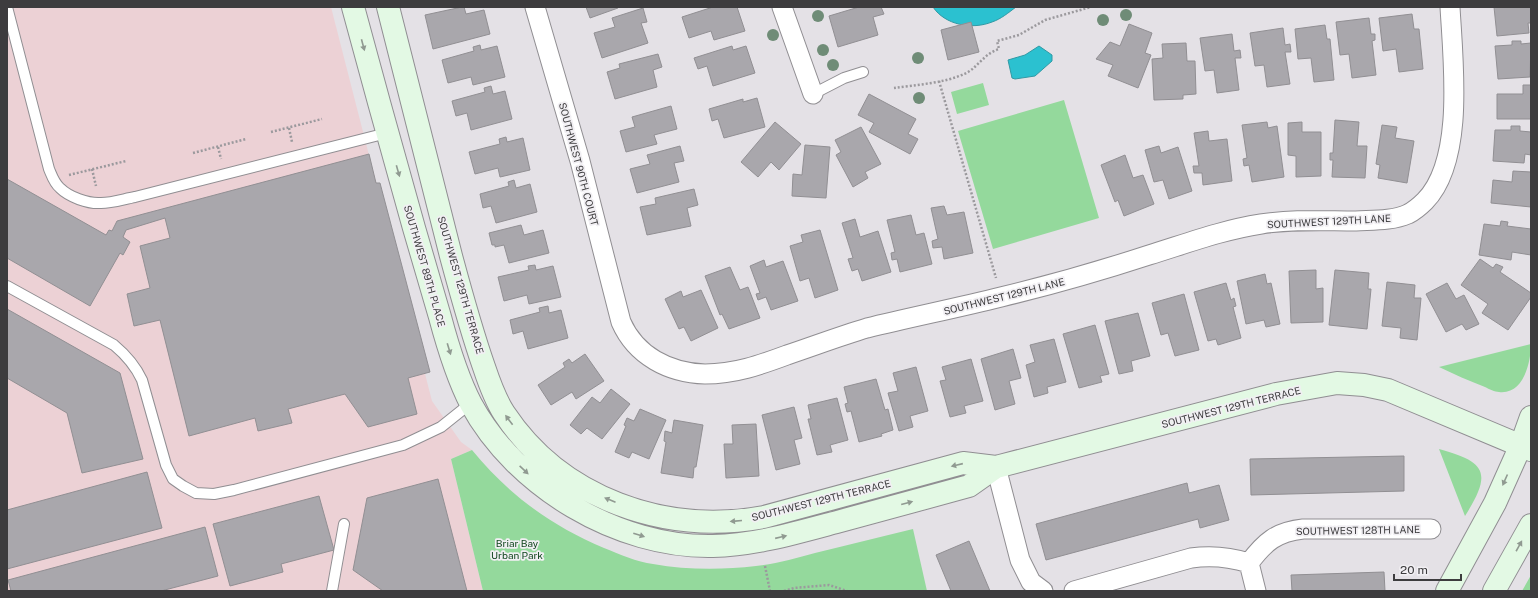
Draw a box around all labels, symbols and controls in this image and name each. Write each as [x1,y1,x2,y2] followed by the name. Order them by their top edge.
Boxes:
[360,39,366,51] one-way arrow
[557,101,601,227] street label: SOUTHWEST 90TH COURT
[395,165,401,177] one-way arrow
[402,204,448,328] street label: SOUTHWEST 89TH PLACE
[1267,212,1391,230] street label: SOUTHWEST 129TH LANE
[436,215,486,355] street label: SOUTHWEST 129TH TERRACE
[942,275,1066,317] street label: SOUTHWEST 129TH LANE
[446,344,452,356] one-way arrow
[1160,384,1302,430] street label: SOUTHWEST 129TH TERRACE
[506,415,514,425] one-way arrow
[951,462,963,468] one-way arrow
[519,465,529,475] one-way arrow
[1502,475,1508,486] one-way arrow
[750,477,892,523] street label: SOUTHWEST 129TH TERRACE
[603,497,615,503] one-way arrow
[901,500,913,506] one-way arrow
[730,517,742,524] one-way arrow
[1296,523,1420,537] street label: SOUTHWEST 128TH LANE
[633,532,645,538] one-way arrow
[775,533,787,539] one-way arrow
[491,537,543,561] park label: Briar Bay Urban Park
[1516,540,1523,552] one-way arrow
[1394,556,1461,582] scale bar
[1400,563,1428,577] text: 20 m

